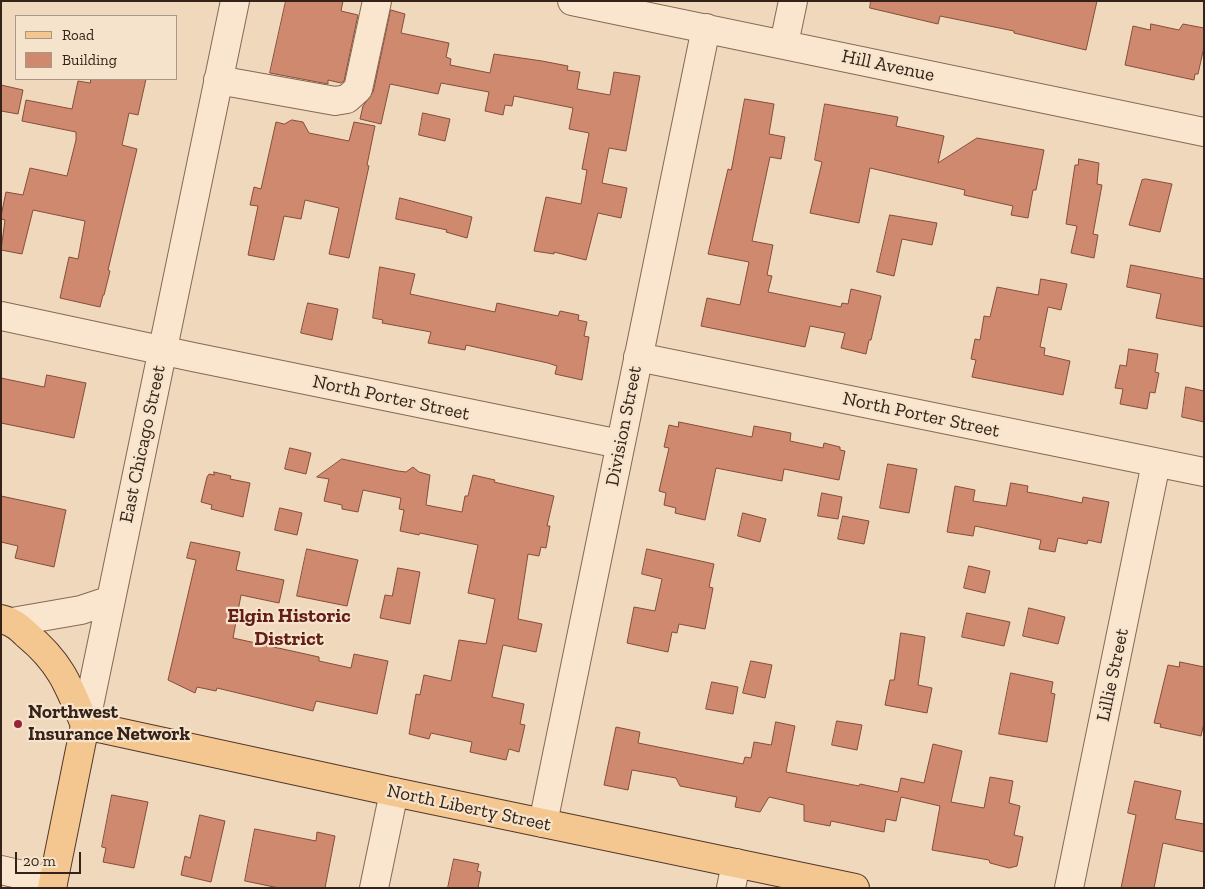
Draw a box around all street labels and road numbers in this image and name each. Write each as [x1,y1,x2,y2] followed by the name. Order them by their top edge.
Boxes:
[840,45,936,87] street label: Hill Avenue
[115,363,171,525] street label: East Chicago Street
[601,364,647,488] street label: Division Street
[310,370,472,426] street label: North Porter Street
[840,387,1002,443] street label: North Porter Street
[1092,626,1134,724] street label: Lillie Street
[385,779,553,837] street label: North Liberty Street

